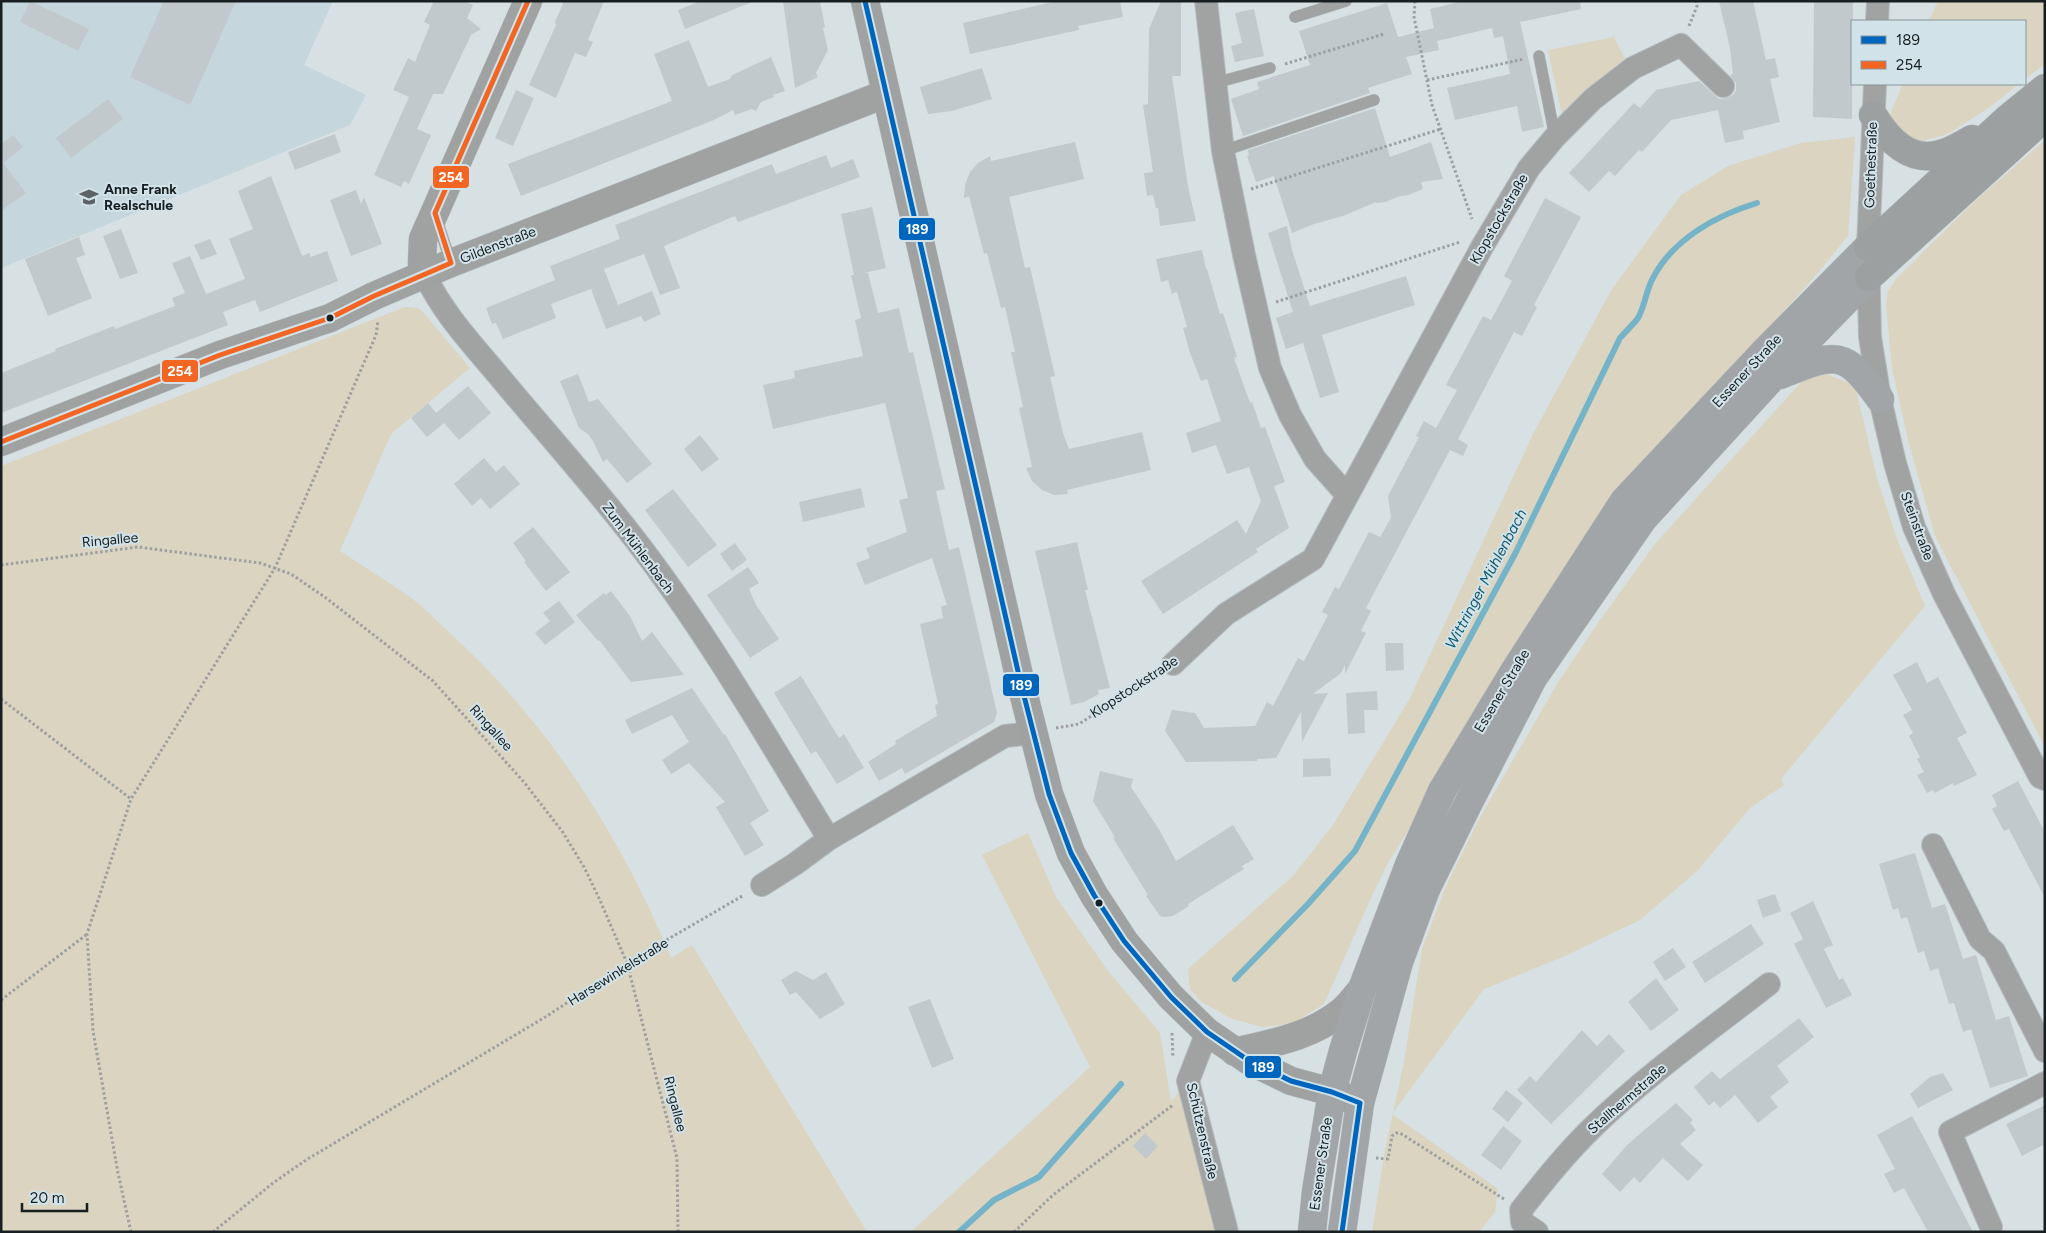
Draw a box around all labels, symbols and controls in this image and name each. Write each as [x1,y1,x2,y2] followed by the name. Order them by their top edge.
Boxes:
[1851,20,2026,85] legend
[1896,31,1920,49] text: 189
[1896,56,1922,74] text: 254
[1861,121,1881,208] street label: Goethestraße
[432,165,470,189] line badge: 254
[438,169,464,186] text: 254
[1466,170,1532,267] street label: Klopstockstraße
[104,181,177,214] place label: Anne Frank Realschule
[78,186,100,208] school or university icon: Anne Frank Realschule
[898,217,936,241] line badge: 189
[906,221,928,238] text: 189
[458,223,539,267] street label: Gildenstraße
[325,313,335,323] unlabelled marker
[1709,331,1785,411] street label: Essener Straße
[161,359,199,383] line badge: 254
[167,363,193,380] text: 254
[1897,489,1937,563] street label: Steinstraße
[598,499,678,597] street label: Zum Mühlenbach
[1441,506,1531,652] water label: Wittringer Mühlenbach
[81,529,139,551] street label: Ringallee
[1471,646,1534,736] street label: Essener Straße
[1087,652,1181,722] street label: Klopstockstraße
[1002,673,1040,697] line badge: 189
[1010,677,1032,694] text: 189
[466,701,516,755] street label: Ringallee
[1094,898,1104,908] unlabelled marker
[565,934,672,1010] street label: Harsewinkelstraße
[1244,1055,1282,1079] line badge: 189
[1252,1059,1274,1076] text: 189
[1584,1060,1670,1138] street label: Stallhermstraße
[660,1074,690,1134] street label: Ringallee
[1183,1081,1221,1181] street label: Schützenstraße
[1306,1116,1336,1212] street label: Essener Straße
[22,1180,88,1212] scale bar
[30,1189,64,1207] text: 20 m

